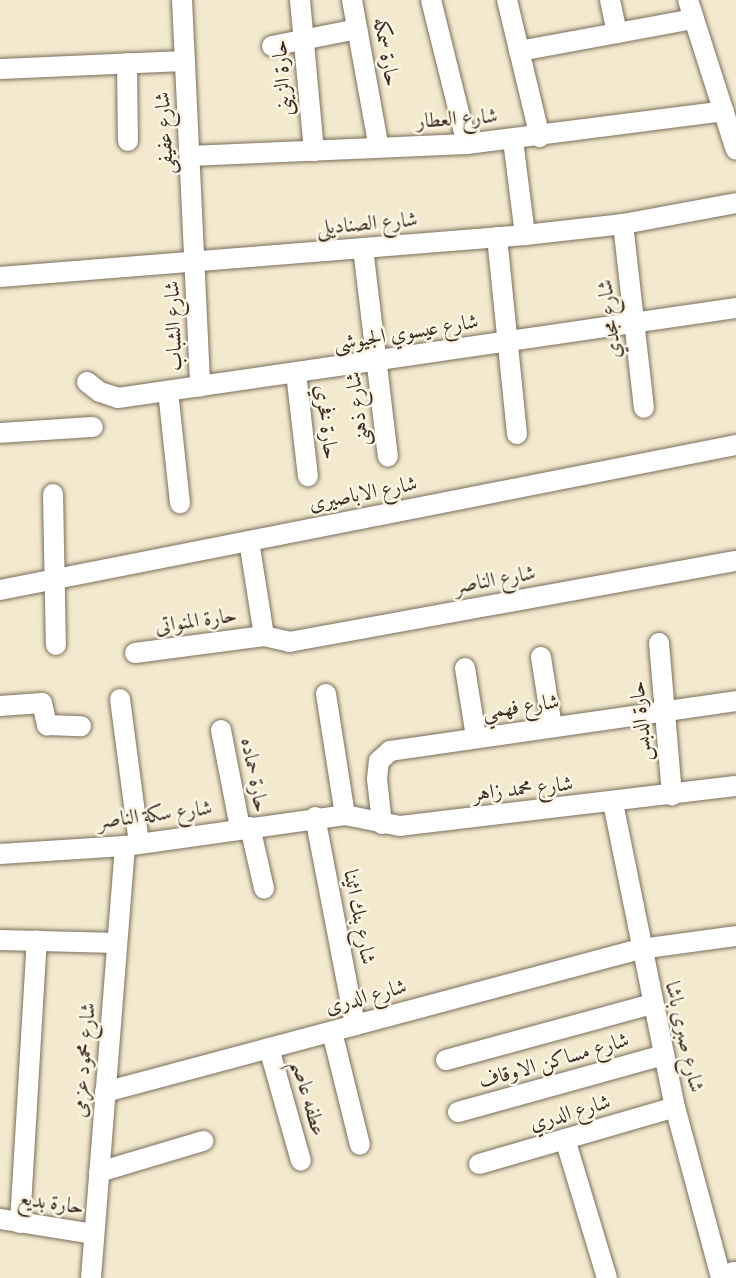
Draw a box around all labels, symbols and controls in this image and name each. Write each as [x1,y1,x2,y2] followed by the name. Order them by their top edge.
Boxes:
[368,16,404,88] street label: حارة سمكه
[267,39,299,117] street label: حارة الزينى
[150,91,180,175] street label: شارع عفيفى
[415,104,499,134] street label: شارع العطار
[315,207,419,241] street label: شارع الصناديلى
[593,278,627,360] street label: شارع مجدي
[160,280,188,372] street label: شارع الشباب
[332,309,480,357] street label: شارع عيسوي الجيوشى
[341,370,375,448] street label: شارع ذهنى
[309,383,343,461] street label: حارة فخري
[307,471,419,517] street label: شارع الاباصيرى
[452,560,538,600] street label: شارع الناصر
[153,603,239,639] street label: حارة المنواتى
[625,680,657,762] street label: حارة الدبس
[481,689,561,725] street label: شارع فهمي
[234,736,274,814] street label: حارة حماده
[472,771,574,807] street label: شارع محمد زاهر
[96,795,214,835] street label: شارع سكة الناصر
[337,867,381,967] street label: شارع بنك اثينا
[323,974,409,1020] street label: شارع الدرى
[659,979,709,1095] street label: شارع صبرى باشا
[66,1001,102,1119] street label: شارع محمود عزمى
[476,1027,632,1095] street label: شارع مساكن الاوقاف
[285,1057,331,1139] street label: عطفه عاصم
[527,1089,613,1137] street label: شارع الدري
[16,1185,86,1221] street label: حارة بديع

